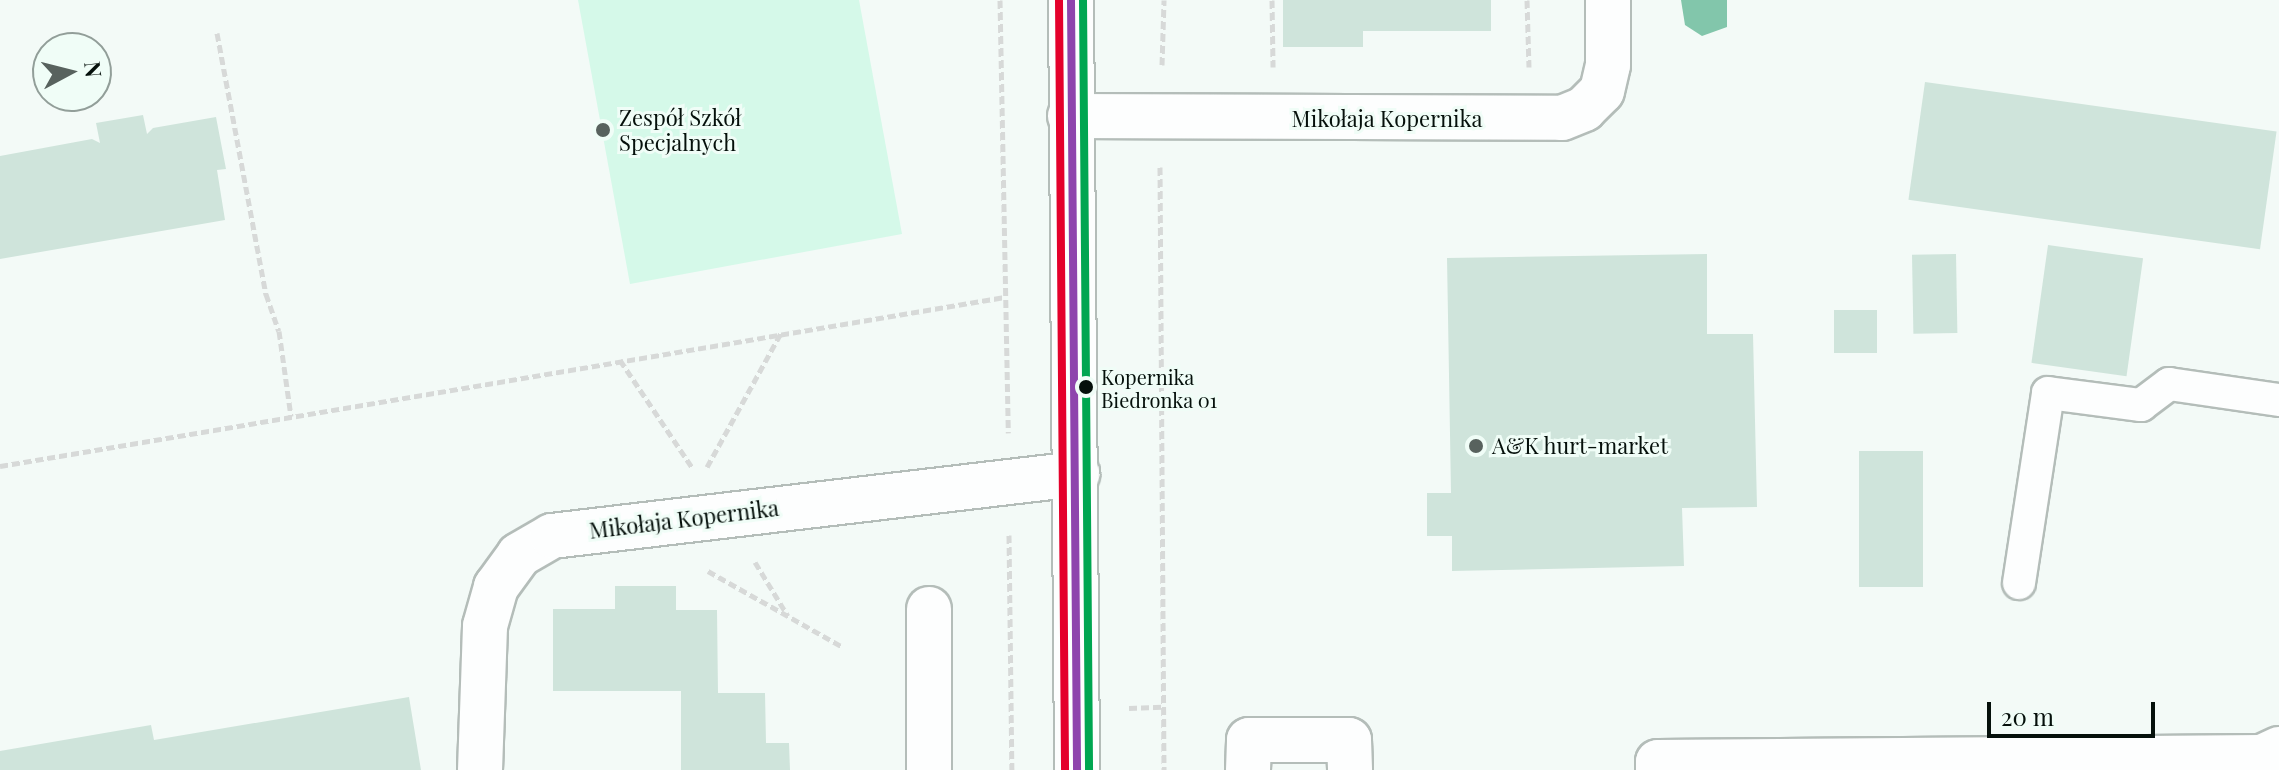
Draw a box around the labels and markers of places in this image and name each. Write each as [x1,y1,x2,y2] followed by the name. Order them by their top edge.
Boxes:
[619,104,741,156] place label: Zespół Szkół Specjalnych
[594,121,612,139] marker: Zespół Szkół Specjalnych
[1101,364,1217,411] place label: Kopernika Biedronka 01
[1078,379,1094,395] marker: Kopernika Biedronka 01
[1492,433,1669,459] place label: A&K hurt-market
[1467,437,1485,455] marker: A&K hurt-market

